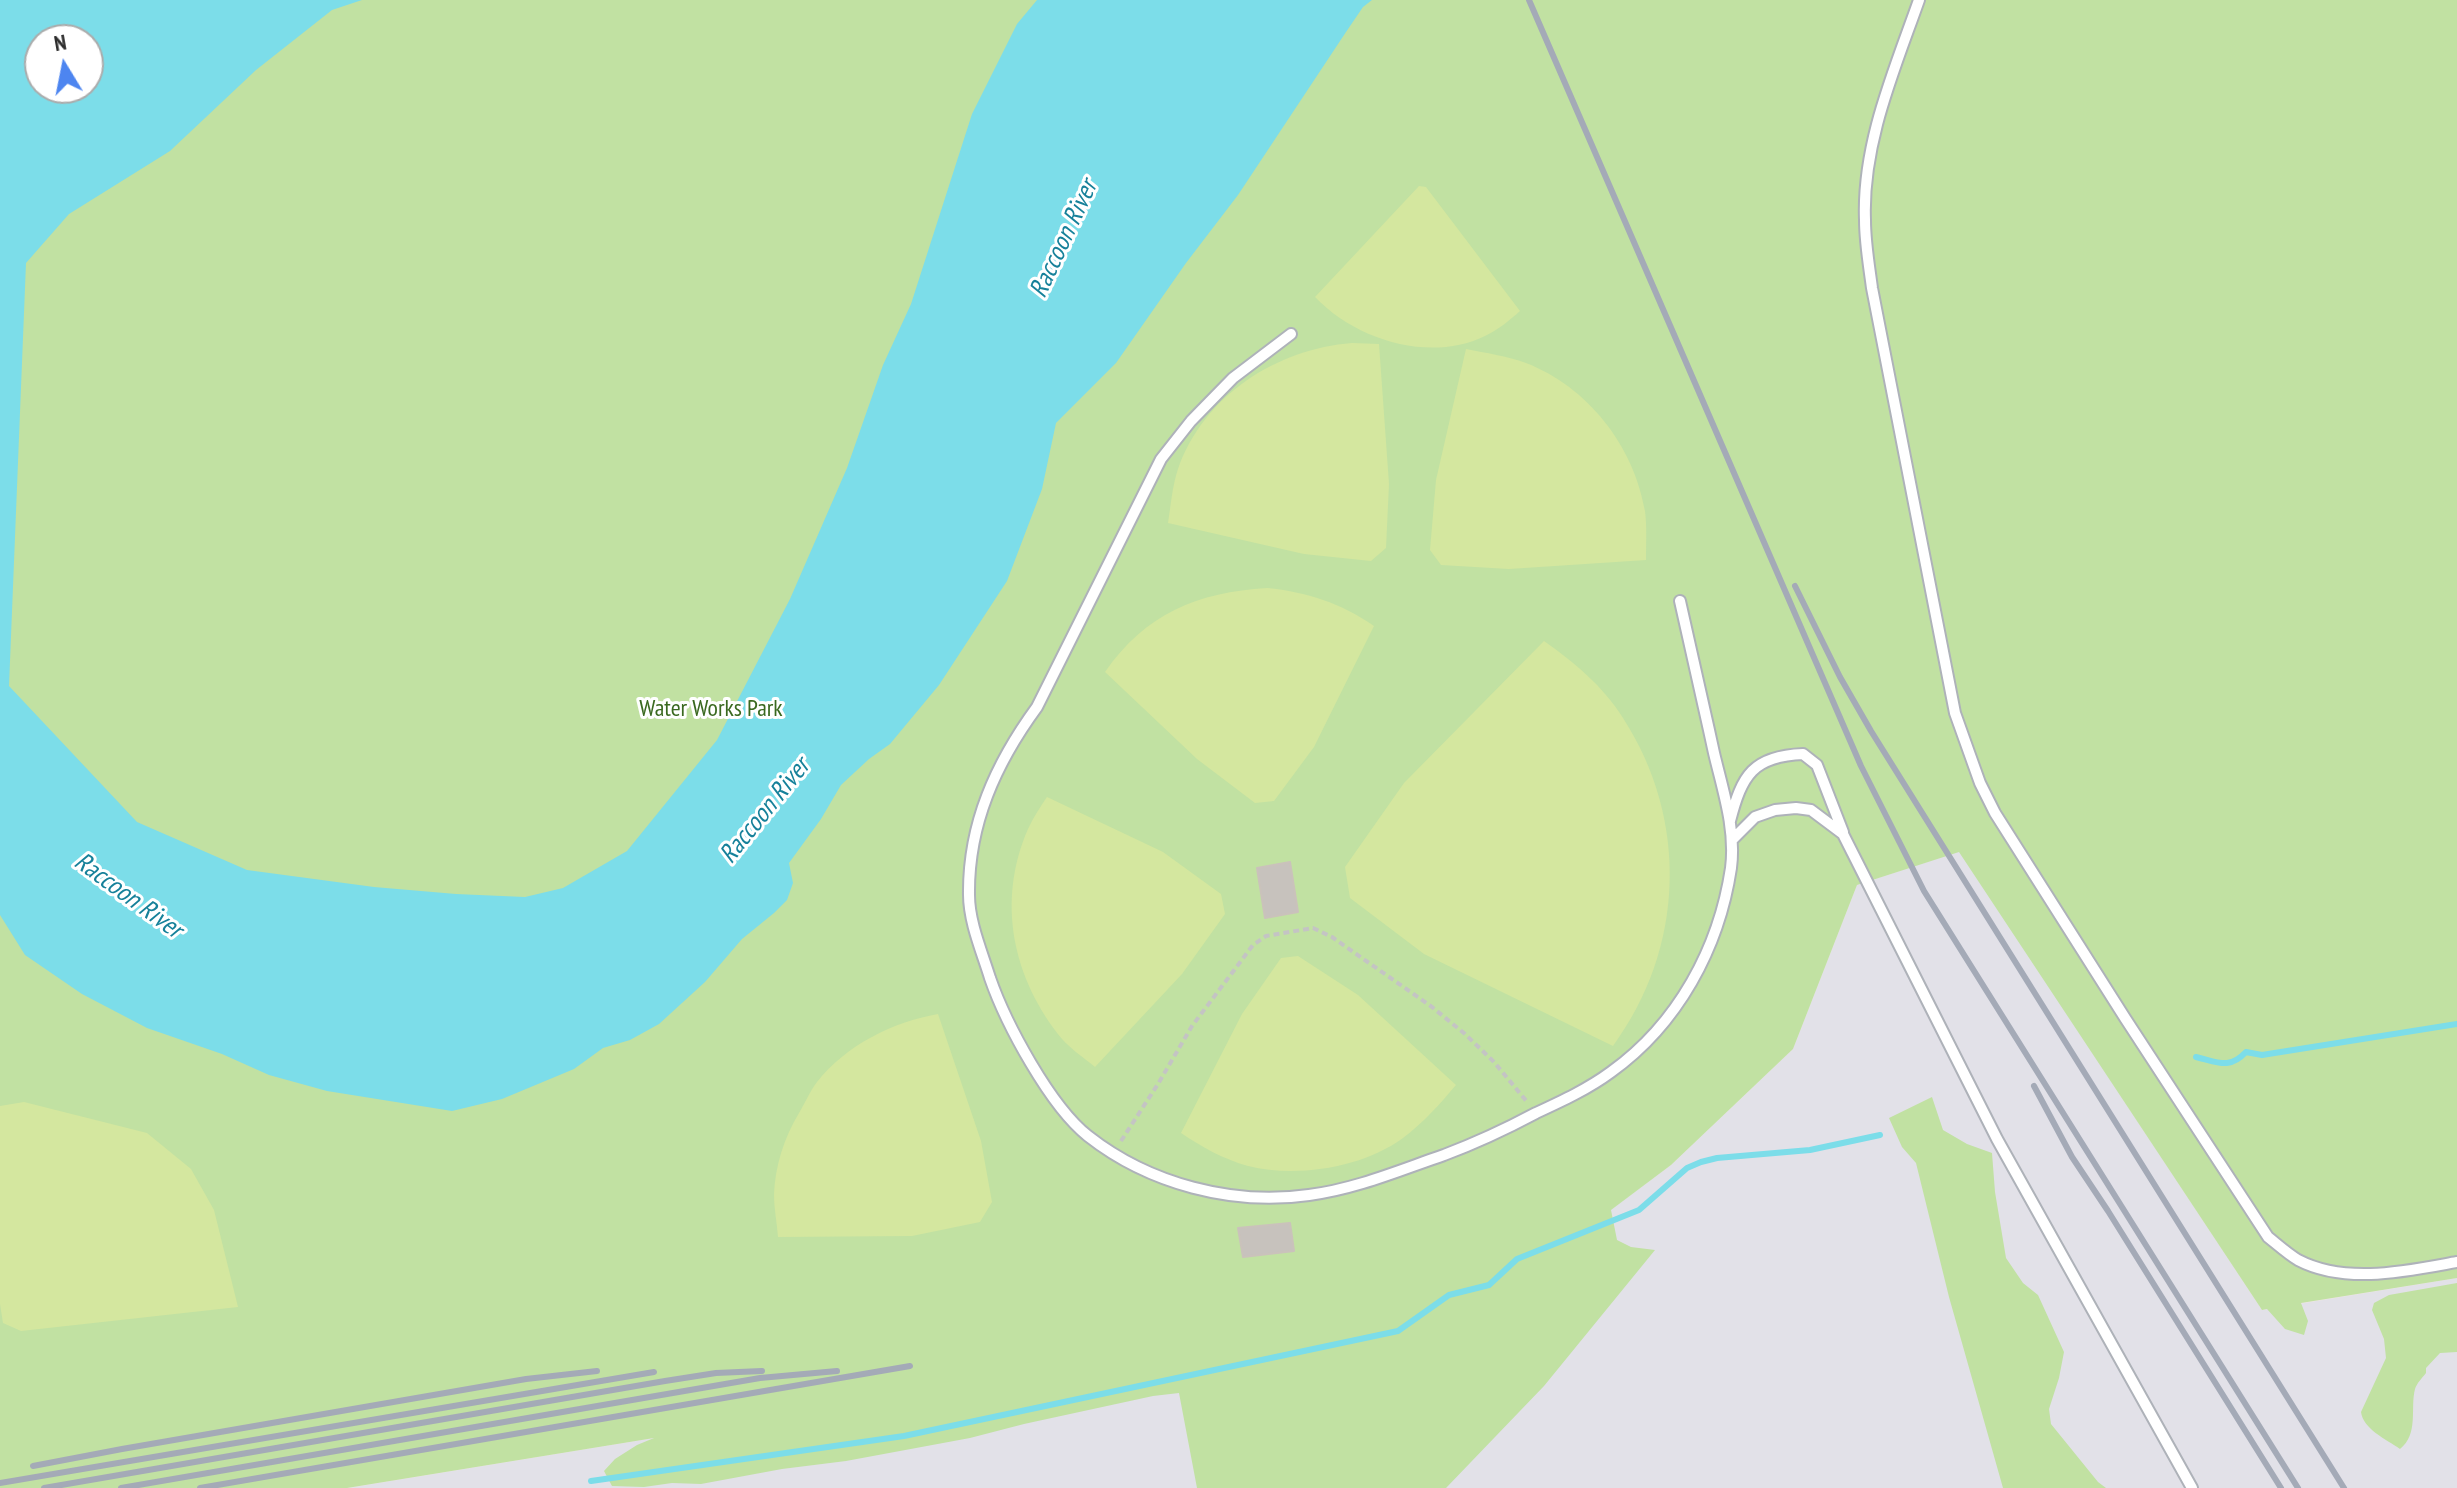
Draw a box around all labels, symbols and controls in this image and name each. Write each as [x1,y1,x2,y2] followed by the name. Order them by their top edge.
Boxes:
[24,24,104,104] north arrow
[52,28,68,57] text: N
[1023,175,1105,303] water label: Raccoon River
[639,695,783,723] park label: Water Works Park
[713,752,817,870] water label: Raccoon River
[68,846,188,946] water label: Raccoon River

